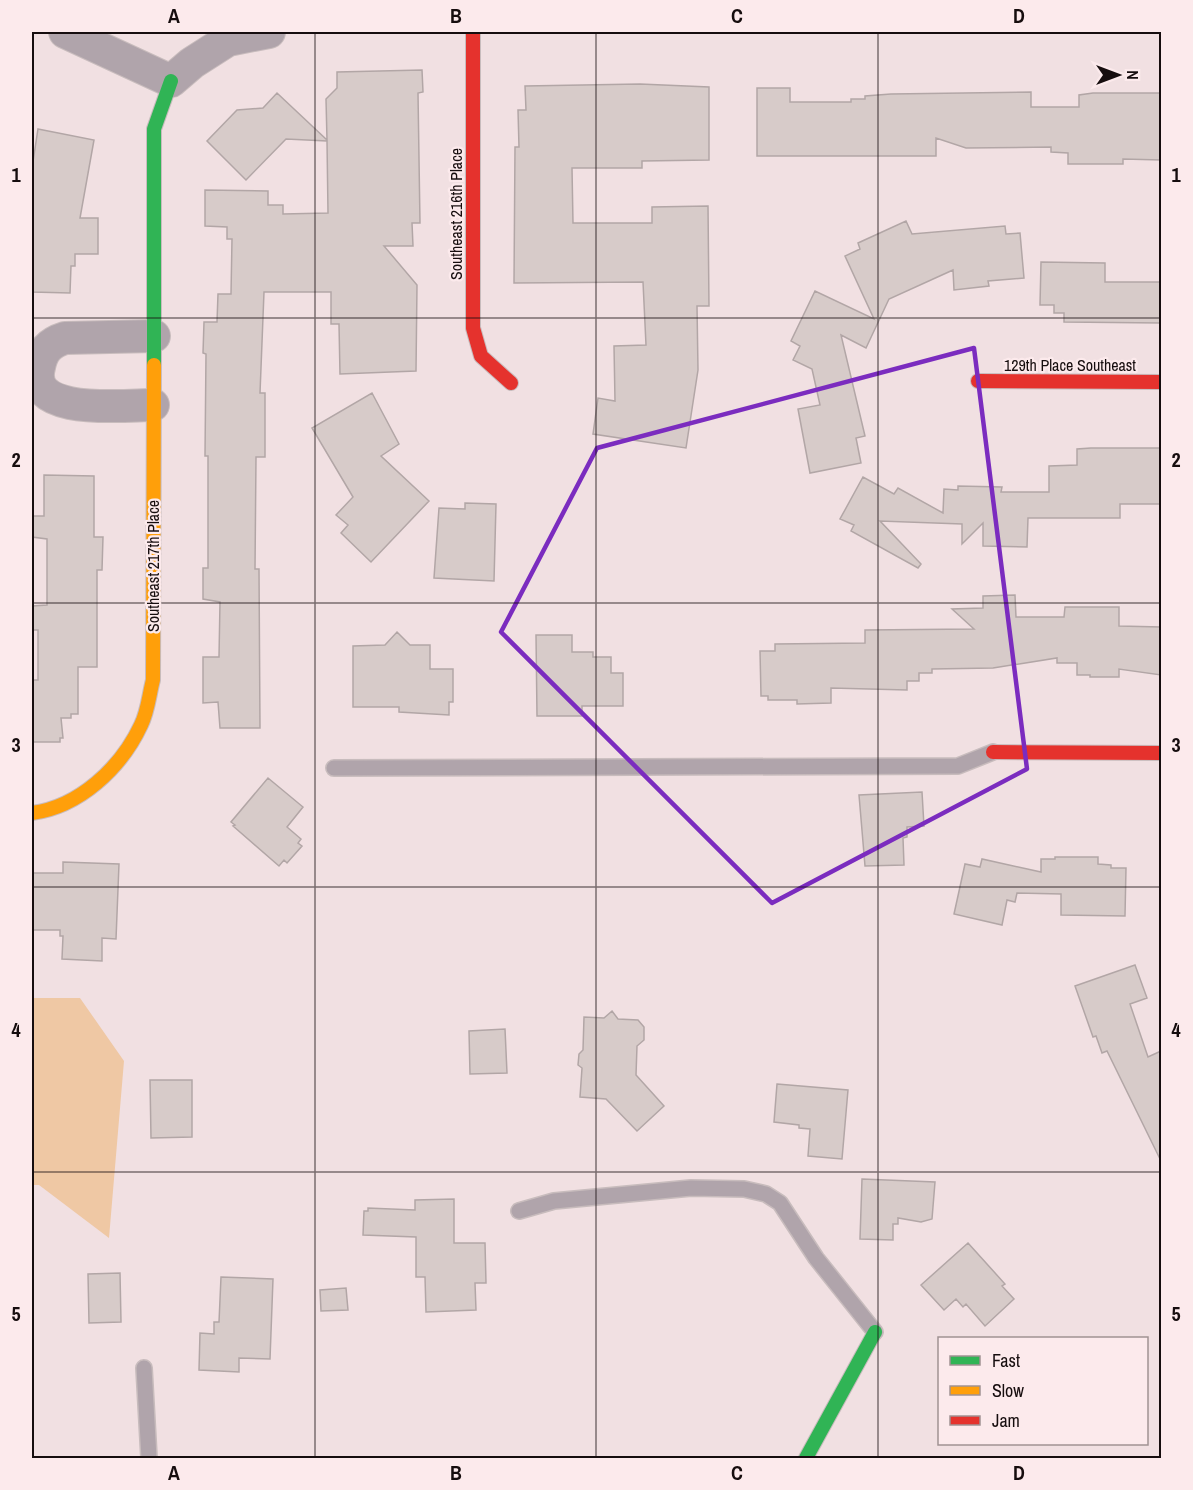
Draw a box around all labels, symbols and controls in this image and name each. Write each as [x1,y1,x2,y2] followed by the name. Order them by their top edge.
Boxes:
[168,2,180,29] text: A
[450,2,462,29] text: B
[731,2,743,29] text: C
[1013,2,1025,29] text: D
[1088,45,1148,105] north arrow
[1122,70,1144,80] text: N
[445,148,467,280] street label: Southeast 216th Place
[11,161,21,188] text: 1
[1171,161,1181,188] text: 1
[1004,354,1136,376] street label: 129th Place Southeast
[11,446,21,473] text: 2
[1171,446,1181,473] text: 2
[142,500,164,632] street label: Southeast 217th Place
[11,731,21,758] text: 3
[1171,731,1181,758] text: 3
[11,1016,21,1043] text: 4
[1171,1016,1181,1043] text: 4
[11,1300,21,1327] text: 5
[1171,1300,1181,1327] text: 5
[938,1337,1148,1445] legend
[992,1348,1020,1373] text: Fast
[992,1378,1024,1403] text: Slow
[992,1408,1020,1433] text: Jam
[168,1459,180,1486] text: A
[450,1459,462,1486] text: B
[731,1459,743,1486] text: C
[1013,1459,1025,1486] text: D

